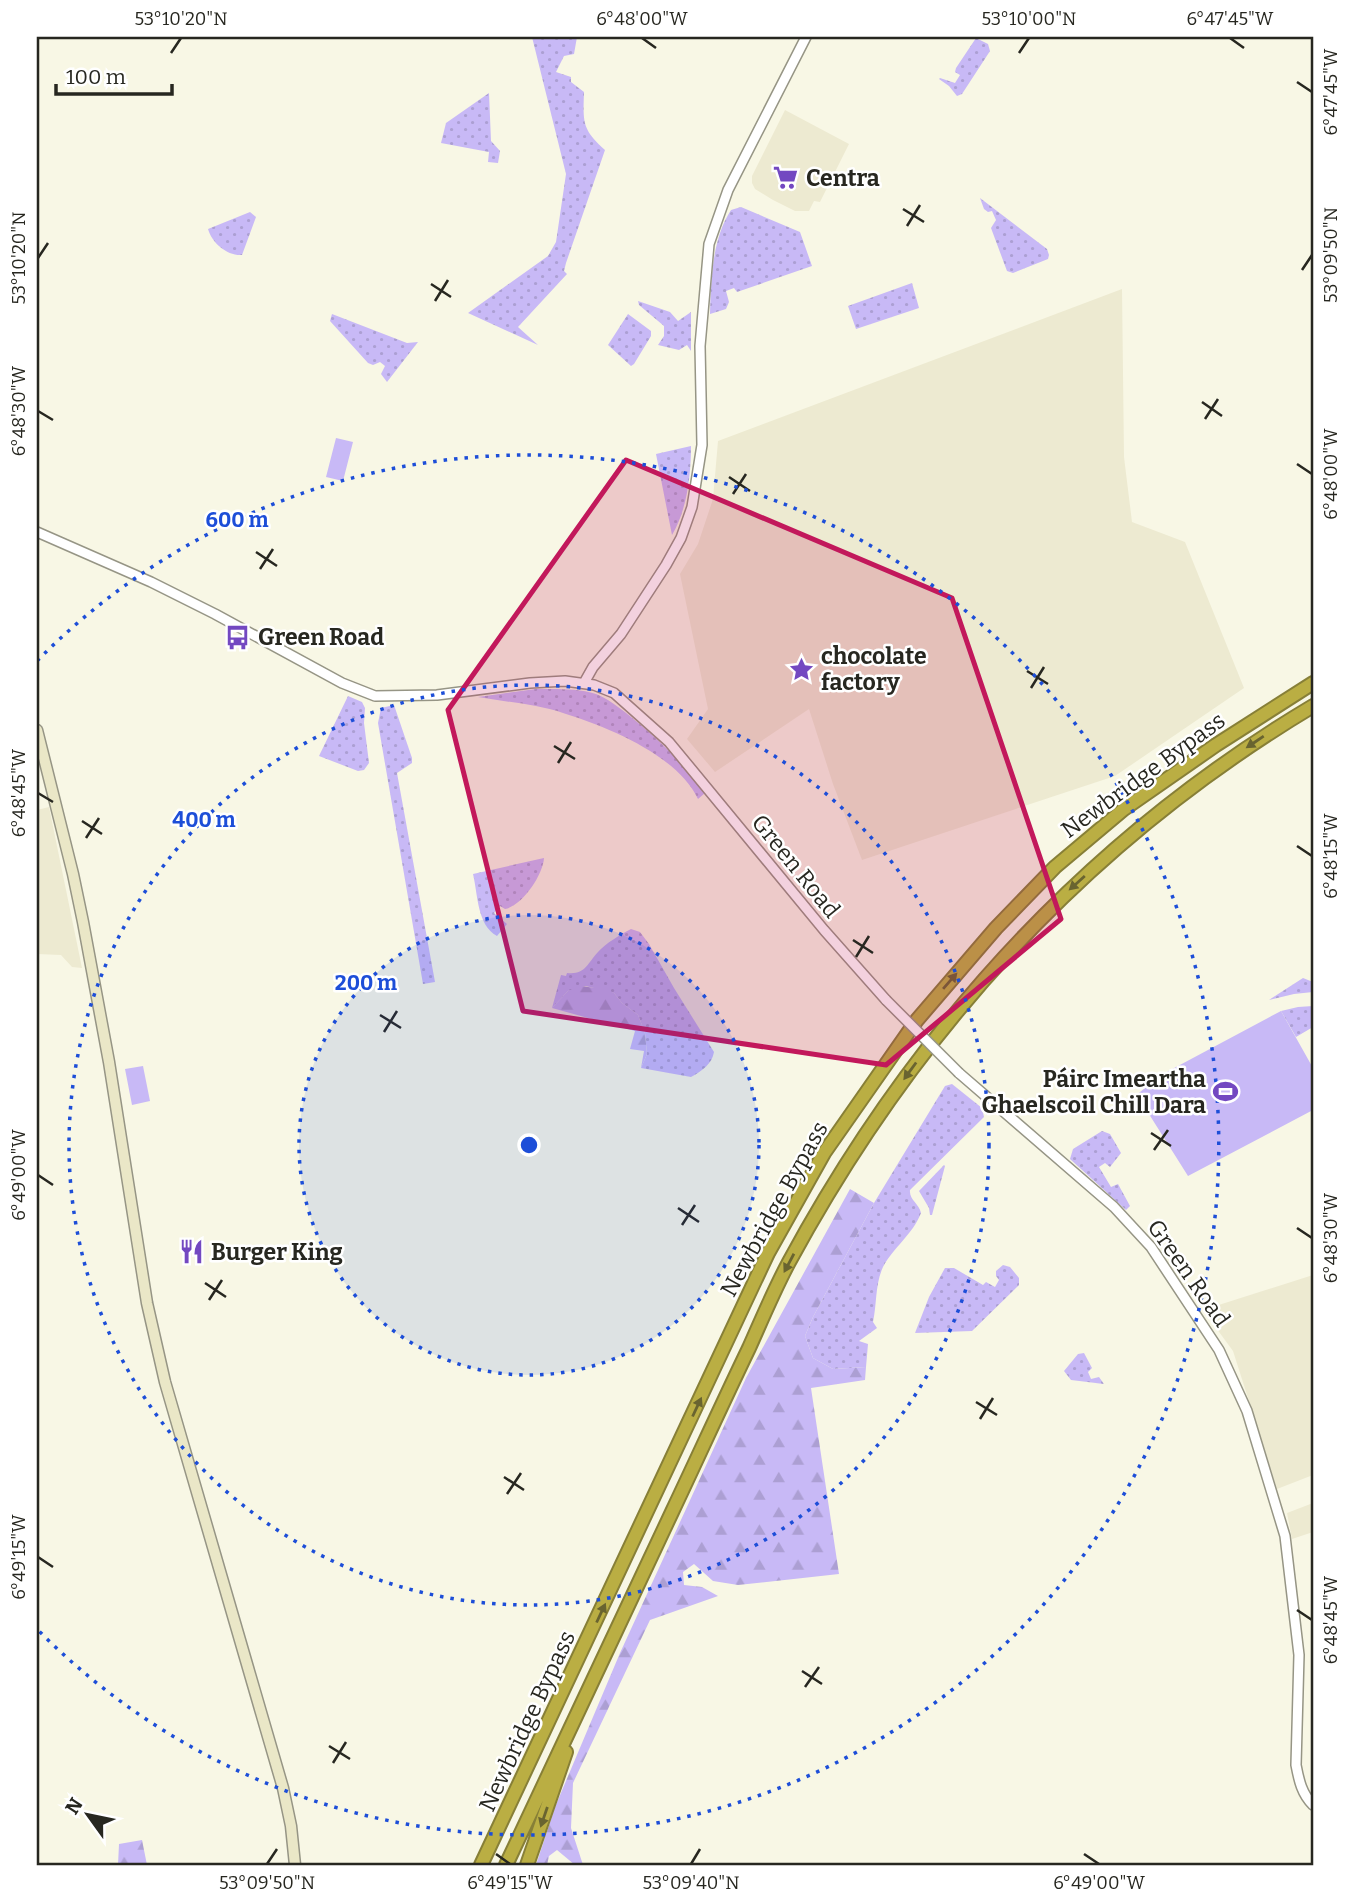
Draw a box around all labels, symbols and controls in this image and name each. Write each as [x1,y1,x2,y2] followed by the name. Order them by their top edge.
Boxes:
[134,8,228,30] text: 53°10'20"N
[596,8,688,30] text: 6°48'00"W
[982,8,1076,30] text: 53°10'00"N
[1187,8,1274,30] text: 6°47'45"W
[1320,48,1342,135] text: 6°47'45"W
[56,52,172,96] scale bar
[66,64,126,90] text: 100 m
[772,164,800,192] supermarket icon: Centra
[806,164,880,192] place label: Centra
[1320,207,1342,303] text: 53°09'50"N
[8,211,30,305] text: 53°10'20"N
[8,365,30,456] text: 6°48'30"W
[1320,428,1342,520] text: 6°48'00"W
[206,507,268,533] text: 600 m
[224,623,252,651] bus stop icon: Green Road
[258,623,384,651] place label: Green Road
[821,642,927,696] place label: chocolate factory
[787,655,815,683] place icon: chocolate factory
[1055,706,1231,844] street label: Newbridge Bypass
[1246,735,1265,748] one-way arrow
[8,748,30,837] text: 6°48'45"W
[172,807,236,833] text: 400 m
[746,809,846,924] street label: Green Road
[1320,813,1342,899] text: 6°48'15"W
[1068,875,1086,891] one-way arrow
[335,970,397,996] text: 200 m
[942,973,957,990] one-way arrow
[902,1061,917,1079] one-way arrow
[982,1065,1206,1119] place label: Páirc Imeartha Ghaelscoil Chill Dara
[1212,1078,1240,1106] sports icon: Páirc Imeartha Ghaelscoil Chill Dara
[714,1116,834,1302] street label: Newbridge Bypass
[8,1129,30,1221] text: 6°49'00"W
[517,1133,541,1157] centre of rings
[1320,1192,1342,1283] text: 6°48'30"W
[1142,1214,1237,1333] street label: Green Road
[177,1238,205,1266] restaurant icon: Burger King
[211,1238,343,1266] place label: Burger King
[783,1253,795,1273] one-way arrow
[691,1397,703,1417] one-way arrow
[8,1514,30,1600] text: 6°49'15"W
[1320,1575,1342,1664] text: 6°48'45"W
[595,1603,607,1623] one-way arrow
[473,1626,581,1816] street label: Newbridge Bypass
[52,1780,122,1850] north arrow
[61,1793,88,1818] text: N
[538,1806,549,1827] one-way arrow
[219,1872,315,1894] text: 53°09'50"N
[467,1872,553,1894] text: 6°49'15"W
[643,1872,739,1894] text: 53°09'40"N
[1053,1872,1145,1894] text: 6°49'00"W

